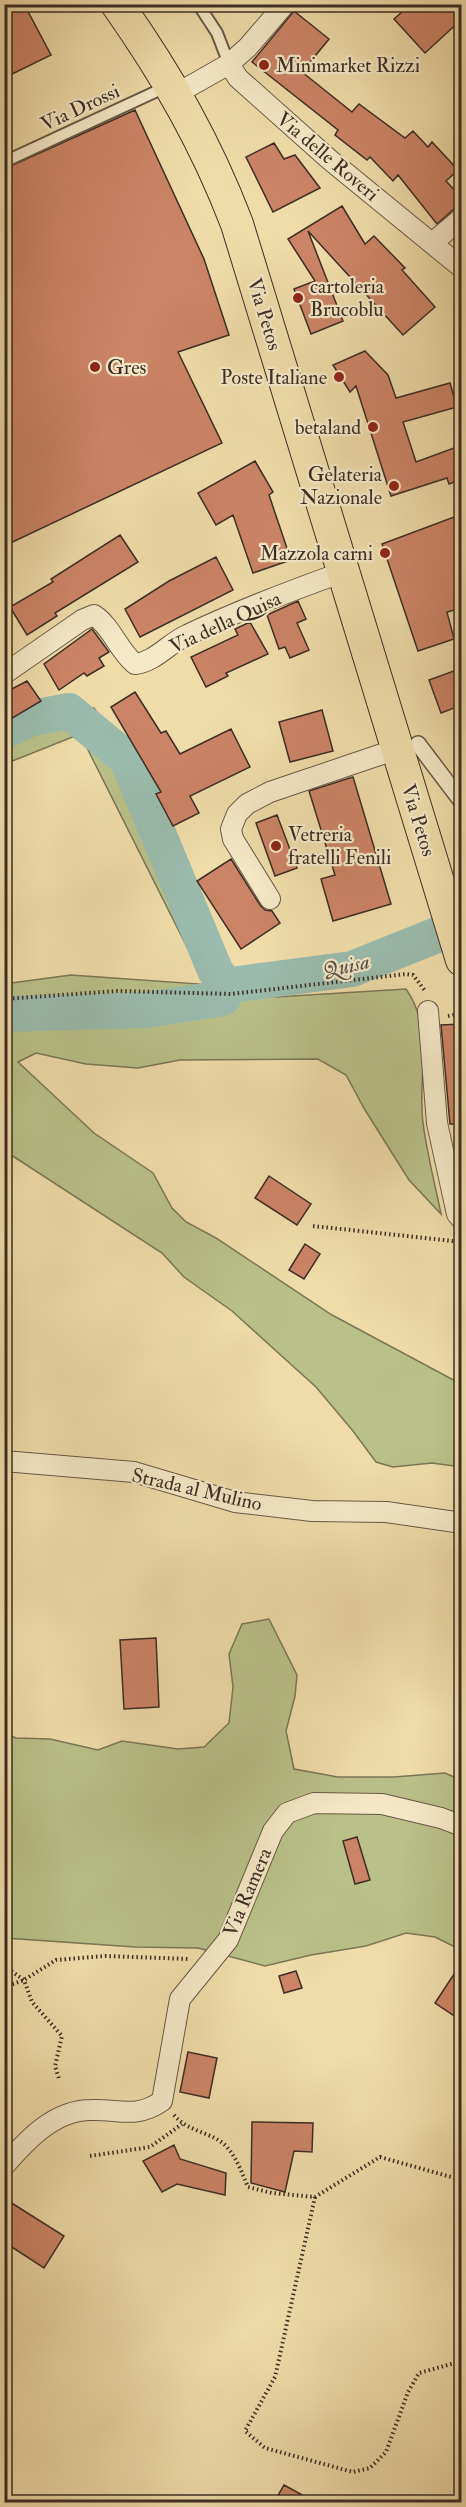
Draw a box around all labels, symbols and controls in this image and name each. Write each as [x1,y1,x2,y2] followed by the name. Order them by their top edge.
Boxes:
[276,53,420,78] place label: Minimarket Rizzi
[257,58,271,72] marker: Minimarket Rizzi
[37,78,124,137] street label: Via Drossi
[271,106,384,206] street label: Via delle Roveri
[310,274,385,322] place label: cartoleria Brucoblu
[242,275,287,353] street label: Via Petos
[291,291,305,305] marker: cartoleria Brucoblu
[107,355,147,380] place label: Gres
[88,360,102,374] marker: Gres
[220,365,327,390] place label: Poste Italiane
[332,370,346,384] marker: Poste Italiane
[295,415,361,440] place label: betaland
[366,420,380,434] marker: betaland
[300,462,383,510] place label: Gelateria Nazionale
[387,479,401,493] marker: Gelateria Nazionale
[260,541,373,566] place label: Mazzola carni
[378,546,392,560] marker: Mazzola carni
[165,585,286,659] street label: Via della Quisa
[396,781,441,859] street label: Via Petos
[288,822,391,870] place label: Vetreria fratelli Fenili
[269,839,283,853] marker: Vetreria fratelli Fenili
[320,948,372,985] water label: Quisa
[129,1462,264,1517] street label: Strada al Mulino
[218,1843,278,1940] street label: Via Ramera

